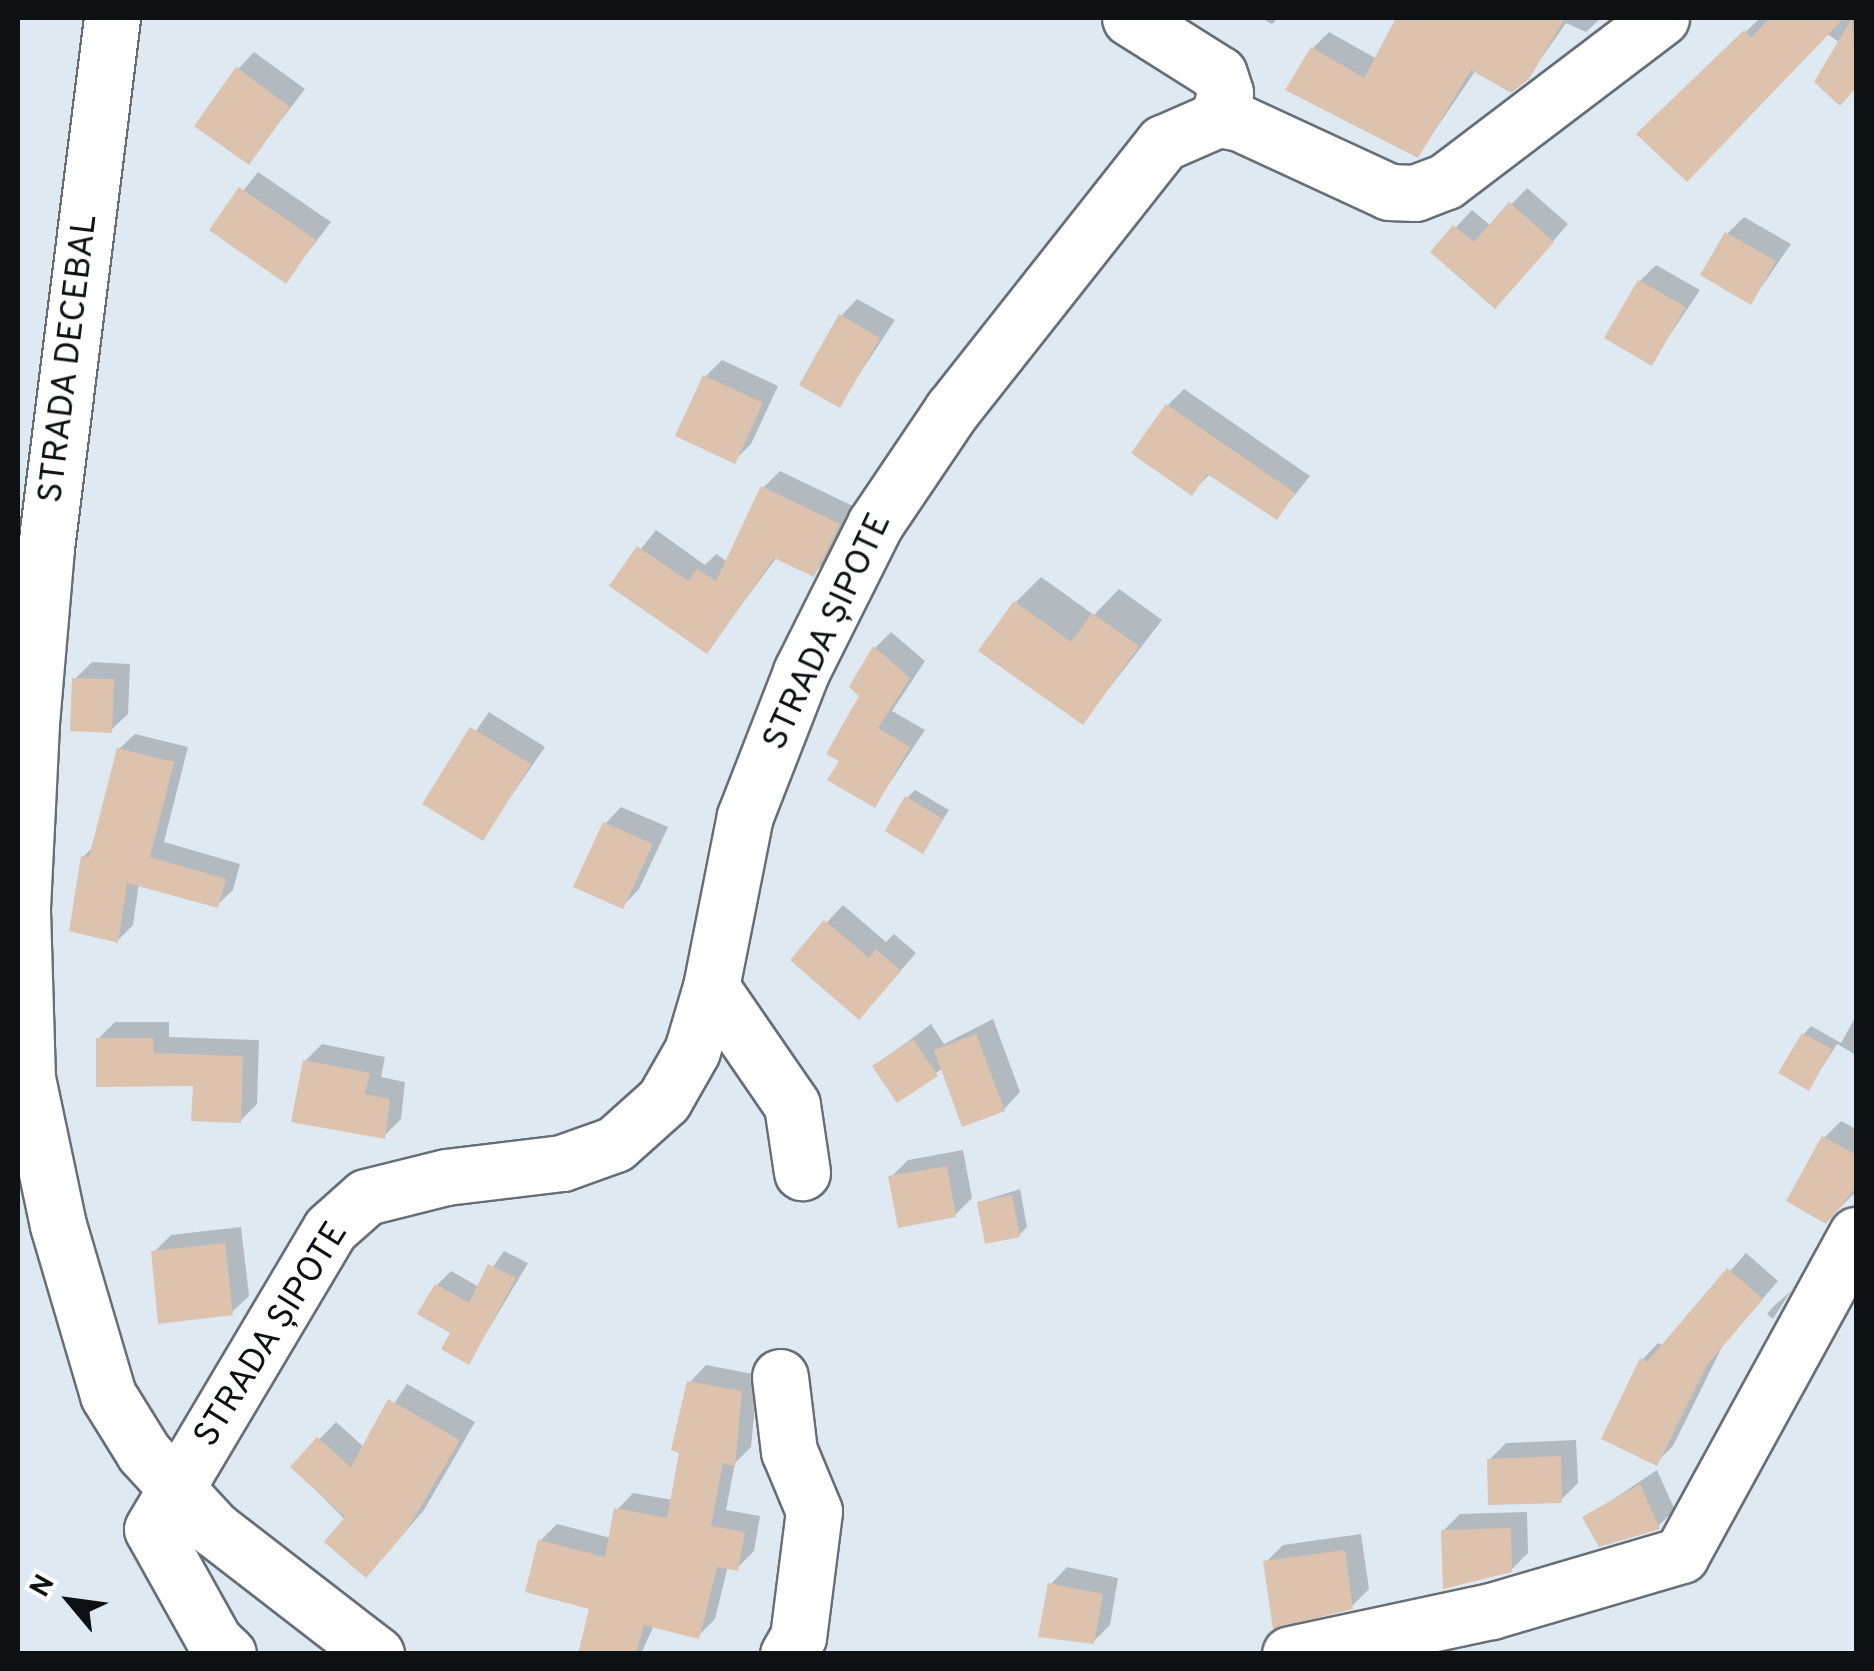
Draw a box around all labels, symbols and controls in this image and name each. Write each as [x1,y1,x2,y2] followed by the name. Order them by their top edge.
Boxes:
[30,212,108,506] street label: STRADA DECEBAL
[754,506,902,758] street label: STRADA ȘIPOTE
[186,1214,358,1456] street label: STRADA ȘIPOTE
[20,1551,120,1651] north arrow
[23,1569,64,1604] text: N

